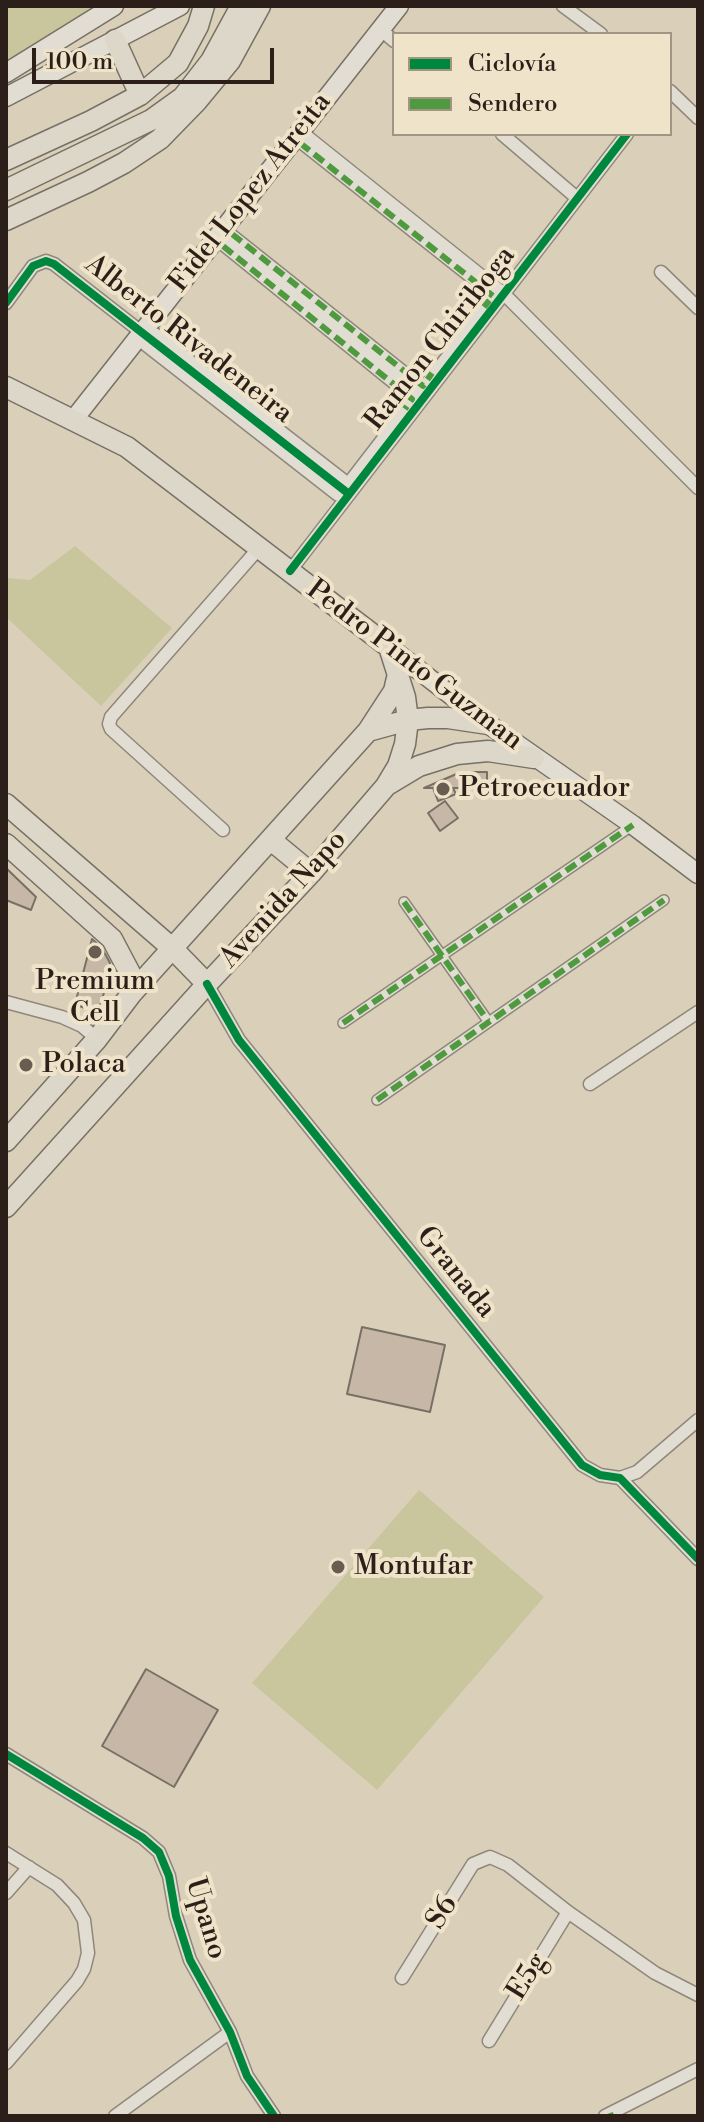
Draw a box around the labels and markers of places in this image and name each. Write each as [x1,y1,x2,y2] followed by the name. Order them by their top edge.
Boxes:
[459,772,630,806] place label: Petroecuador
[434,780,452,798] marker: Petroecuador
[86,943,104,961] marker: Premium Cell
[35,965,155,1031] place label: Premium Cell
[42,1048,126,1082] place label: Polaca
[17,1056,35,1074] marker: Polaca
[354,1550,473,1584] place label: Montufar
[329,1558,347,1576] marker: Montufar

